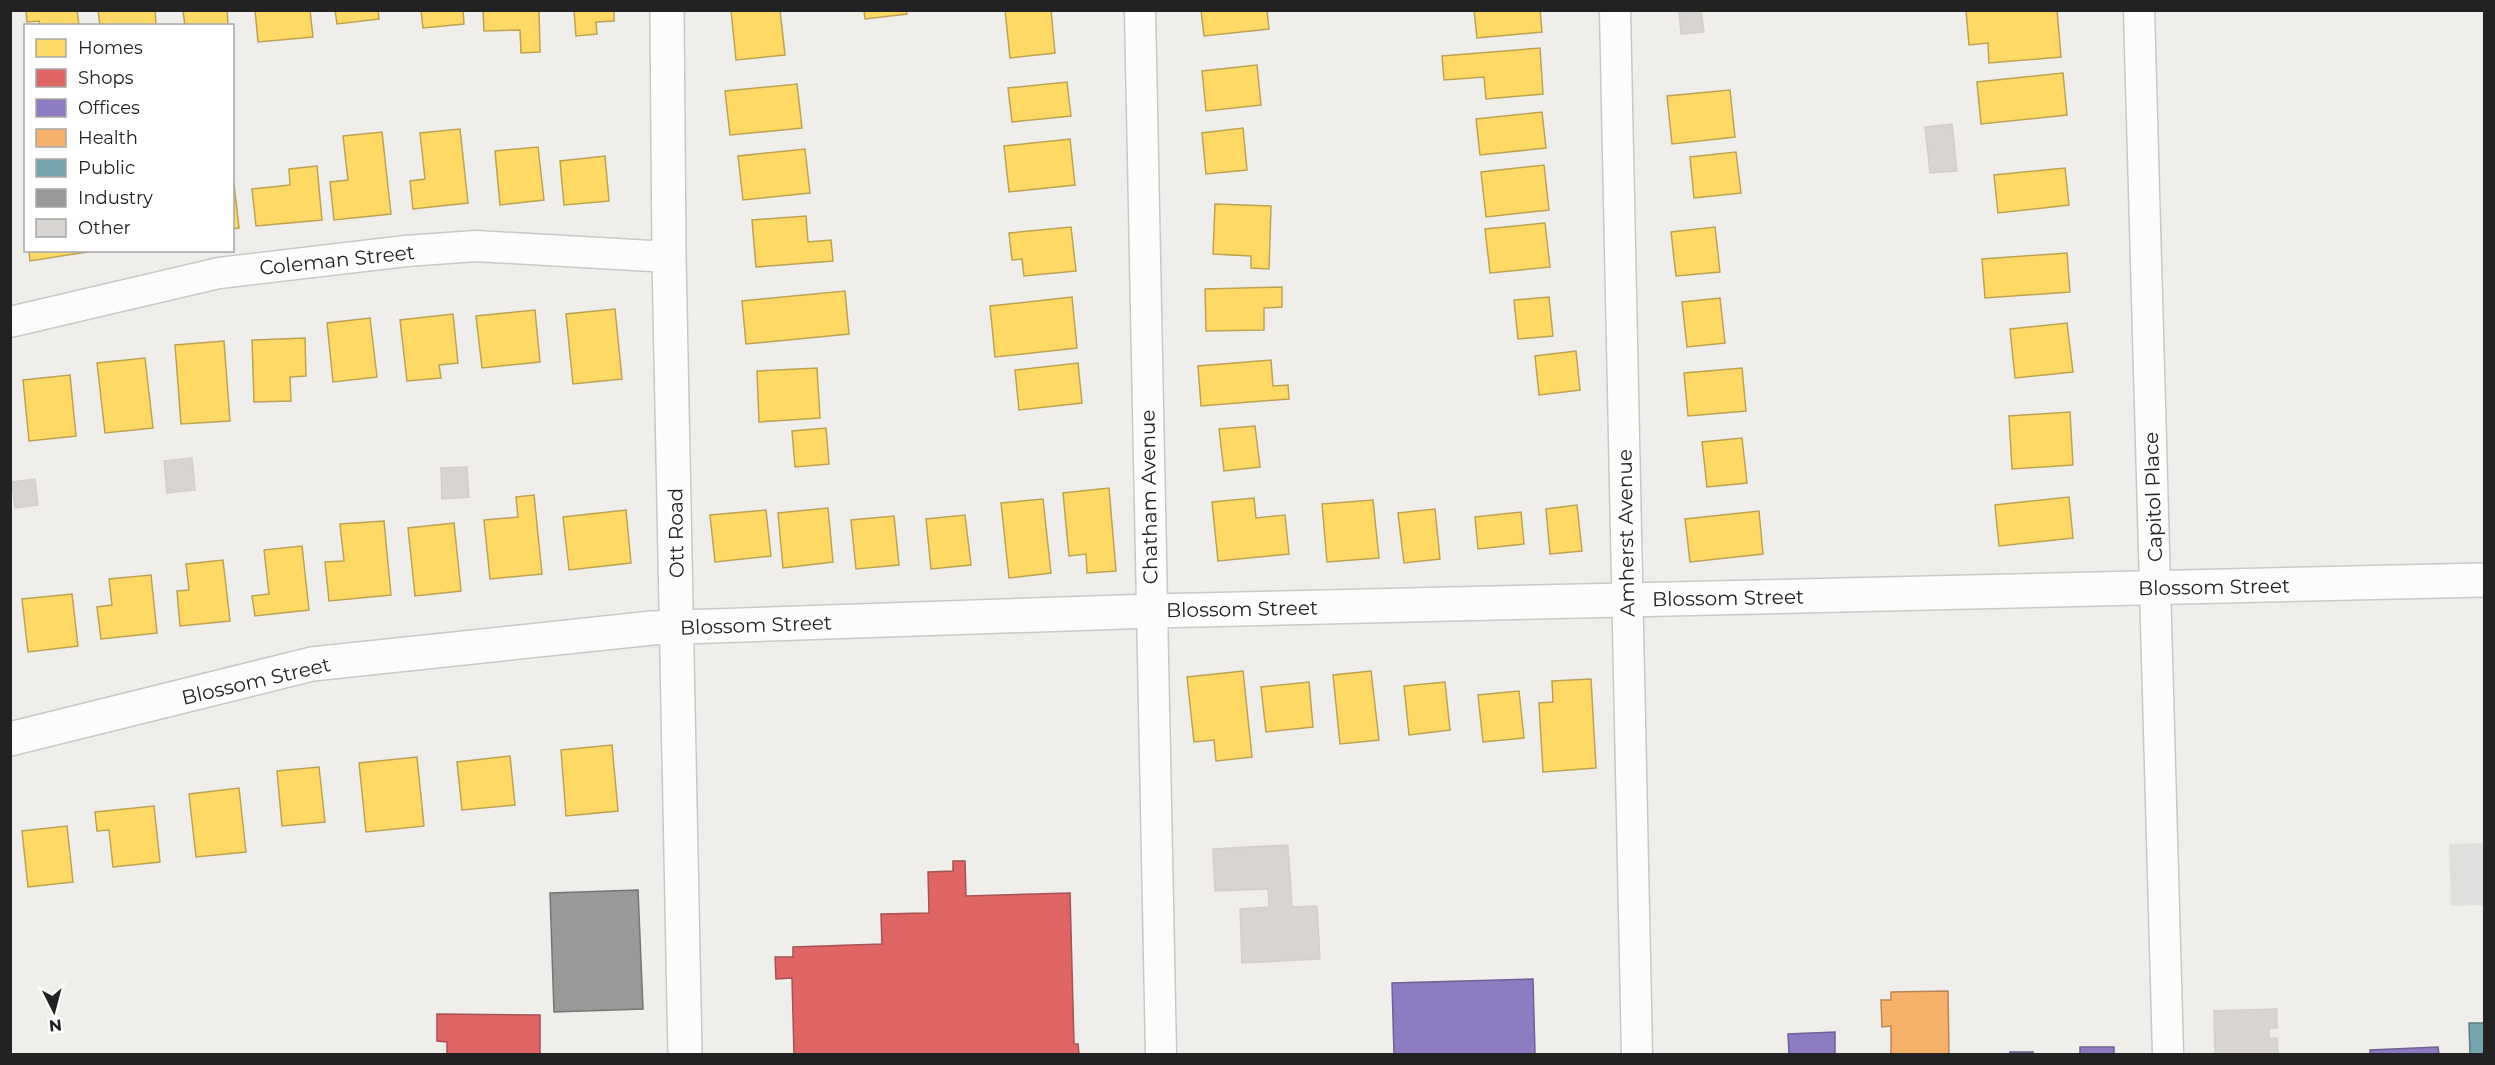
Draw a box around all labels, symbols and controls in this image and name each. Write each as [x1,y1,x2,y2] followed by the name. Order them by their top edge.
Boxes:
[24,24,234,252] legend
[78,37,143,59] text: Homes
[78,67,134,89] text: Shops
[78,97,140,119] text: Offices
[78,127,138,149] text: Health
[78,157,135,179] text: Public
[78,187,153,209] text: Industry
[78,217,131,239] text: Other
[258,240,416,280] street label: Coleman Street
[1135,409,1163,585] street label: Chatham Avenue
[2139,432,2167,562] street label: Capitol Place
[1613,449,1639,617] street label: Amherst Avenue
[663,488,689,578] street label: Ott Road
[2138,574,2290,600] street label: Blossom Street
[1652,585,1804,611] street label: Blossom Street
[1166,596,1318,622] street label: Blossom Street
[680,610,832,640] street label: Blossom Street
[179,652,333,710] street label: Blossom Street
[24,981,84,1041] north arrow
[48,1015,63,1036] text: N

